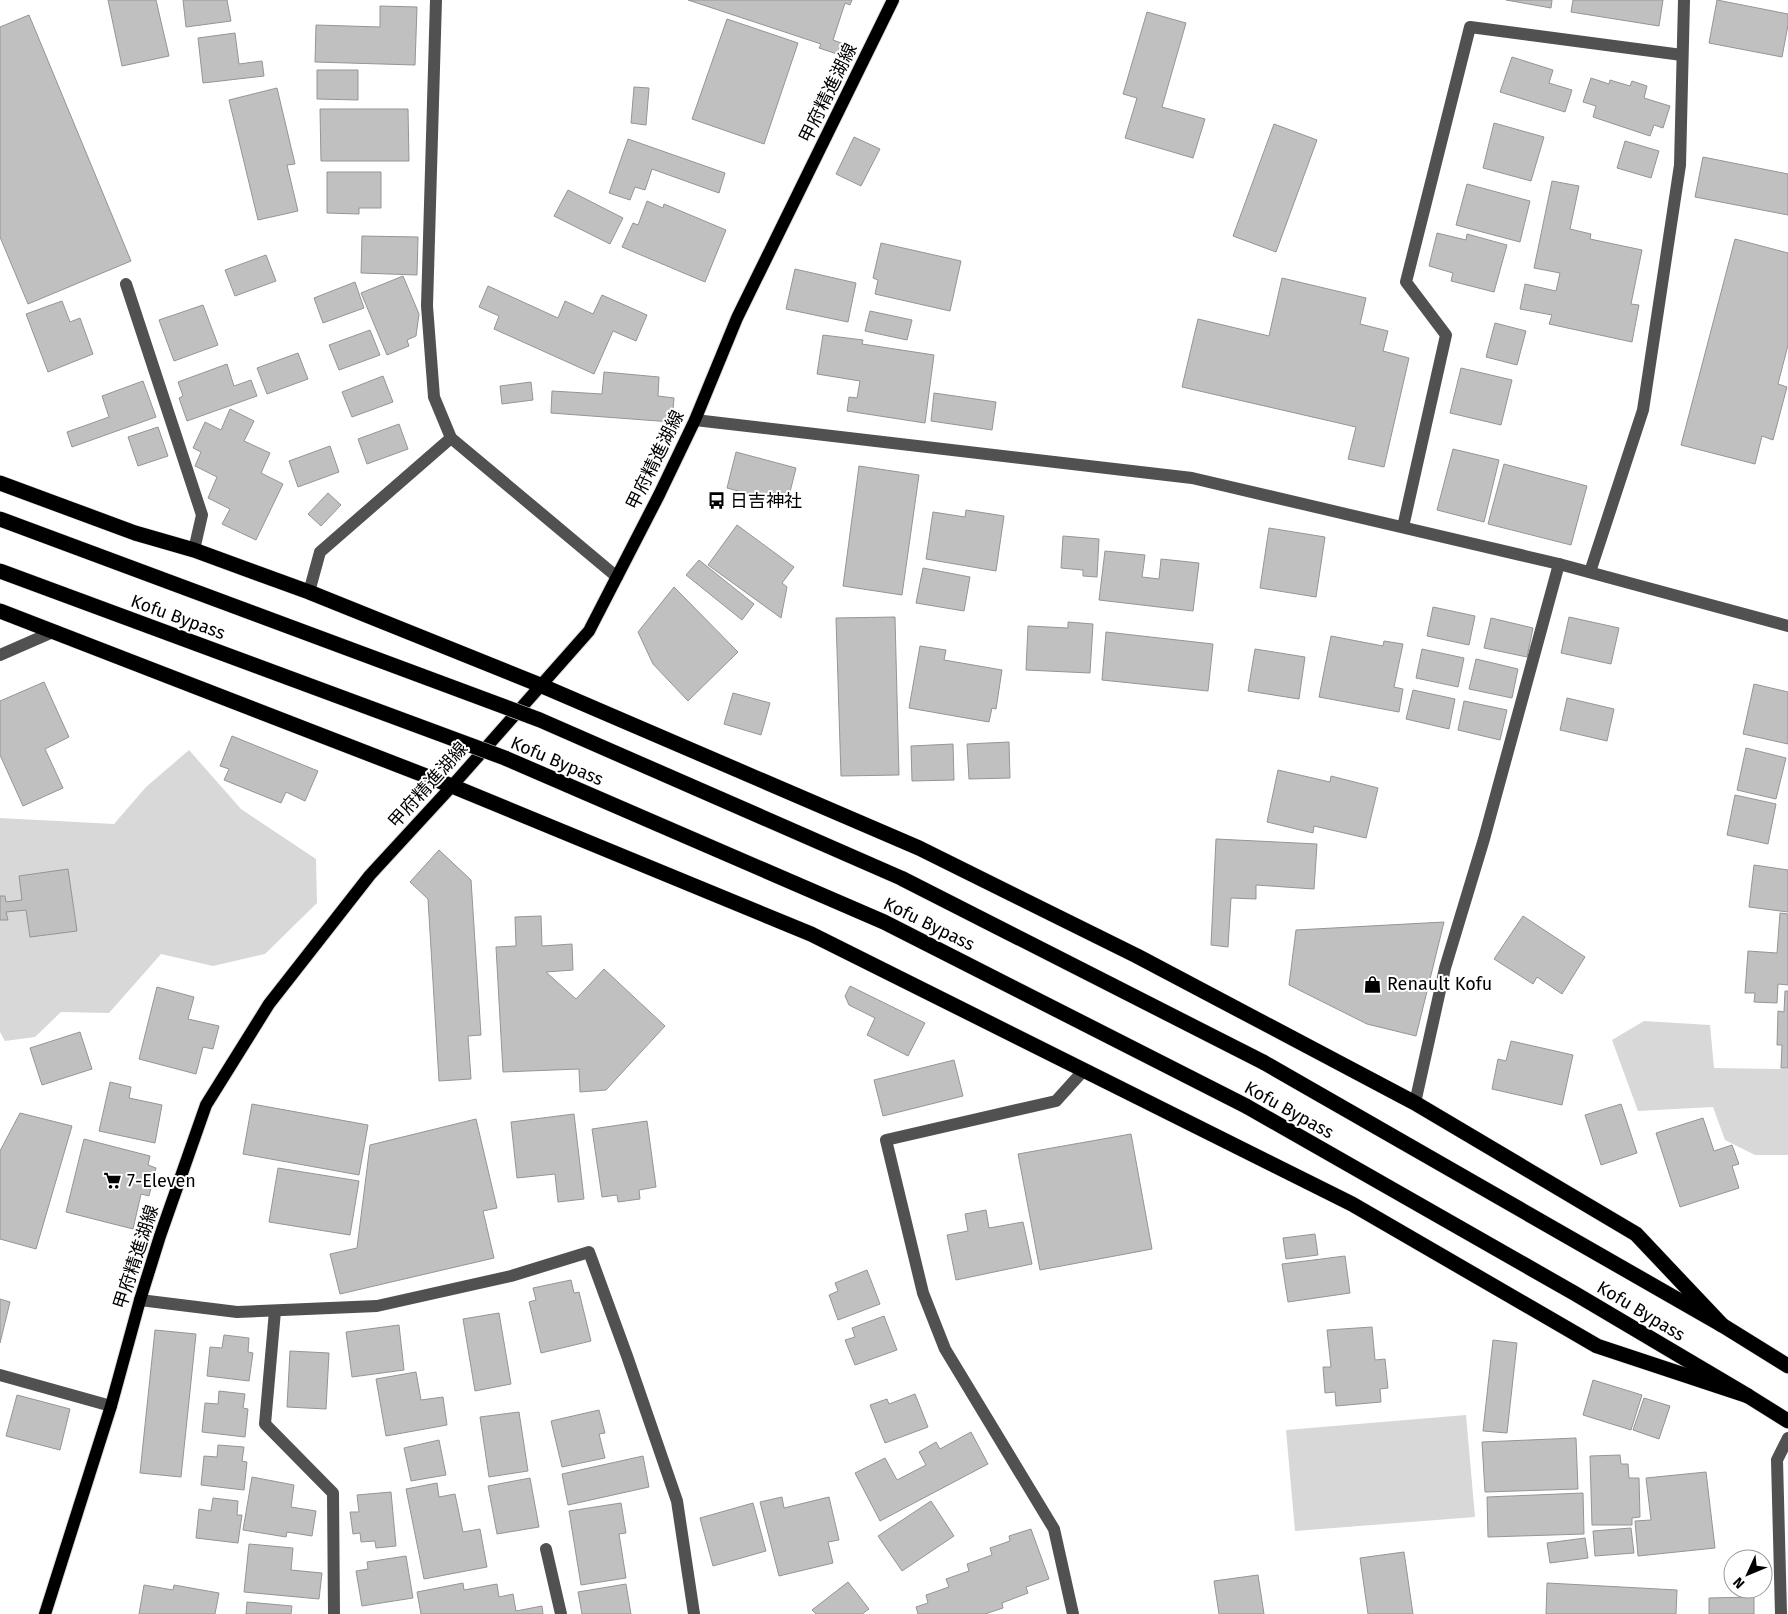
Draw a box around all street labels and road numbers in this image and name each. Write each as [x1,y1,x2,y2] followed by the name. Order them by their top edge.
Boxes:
[794,40,862,146] street label: 甲府精進湖線
[621,407,689,513] street label: 甲府精進湖線
[128,590,228,644] street label: Kofu Bypass
[507,732,607,790] street label: Kofu Bypass
[384,738,472,832] street label: 甲府精進湖線
[880,892,978,956] street label: Kofu Bypass
[1241,1076,1337,1144] street label: Kofu Bypass
[109,1202,163,1312] street label: 甲府精進湖線
[1593,1276,1689,1346] street label: Kofu Bypass

